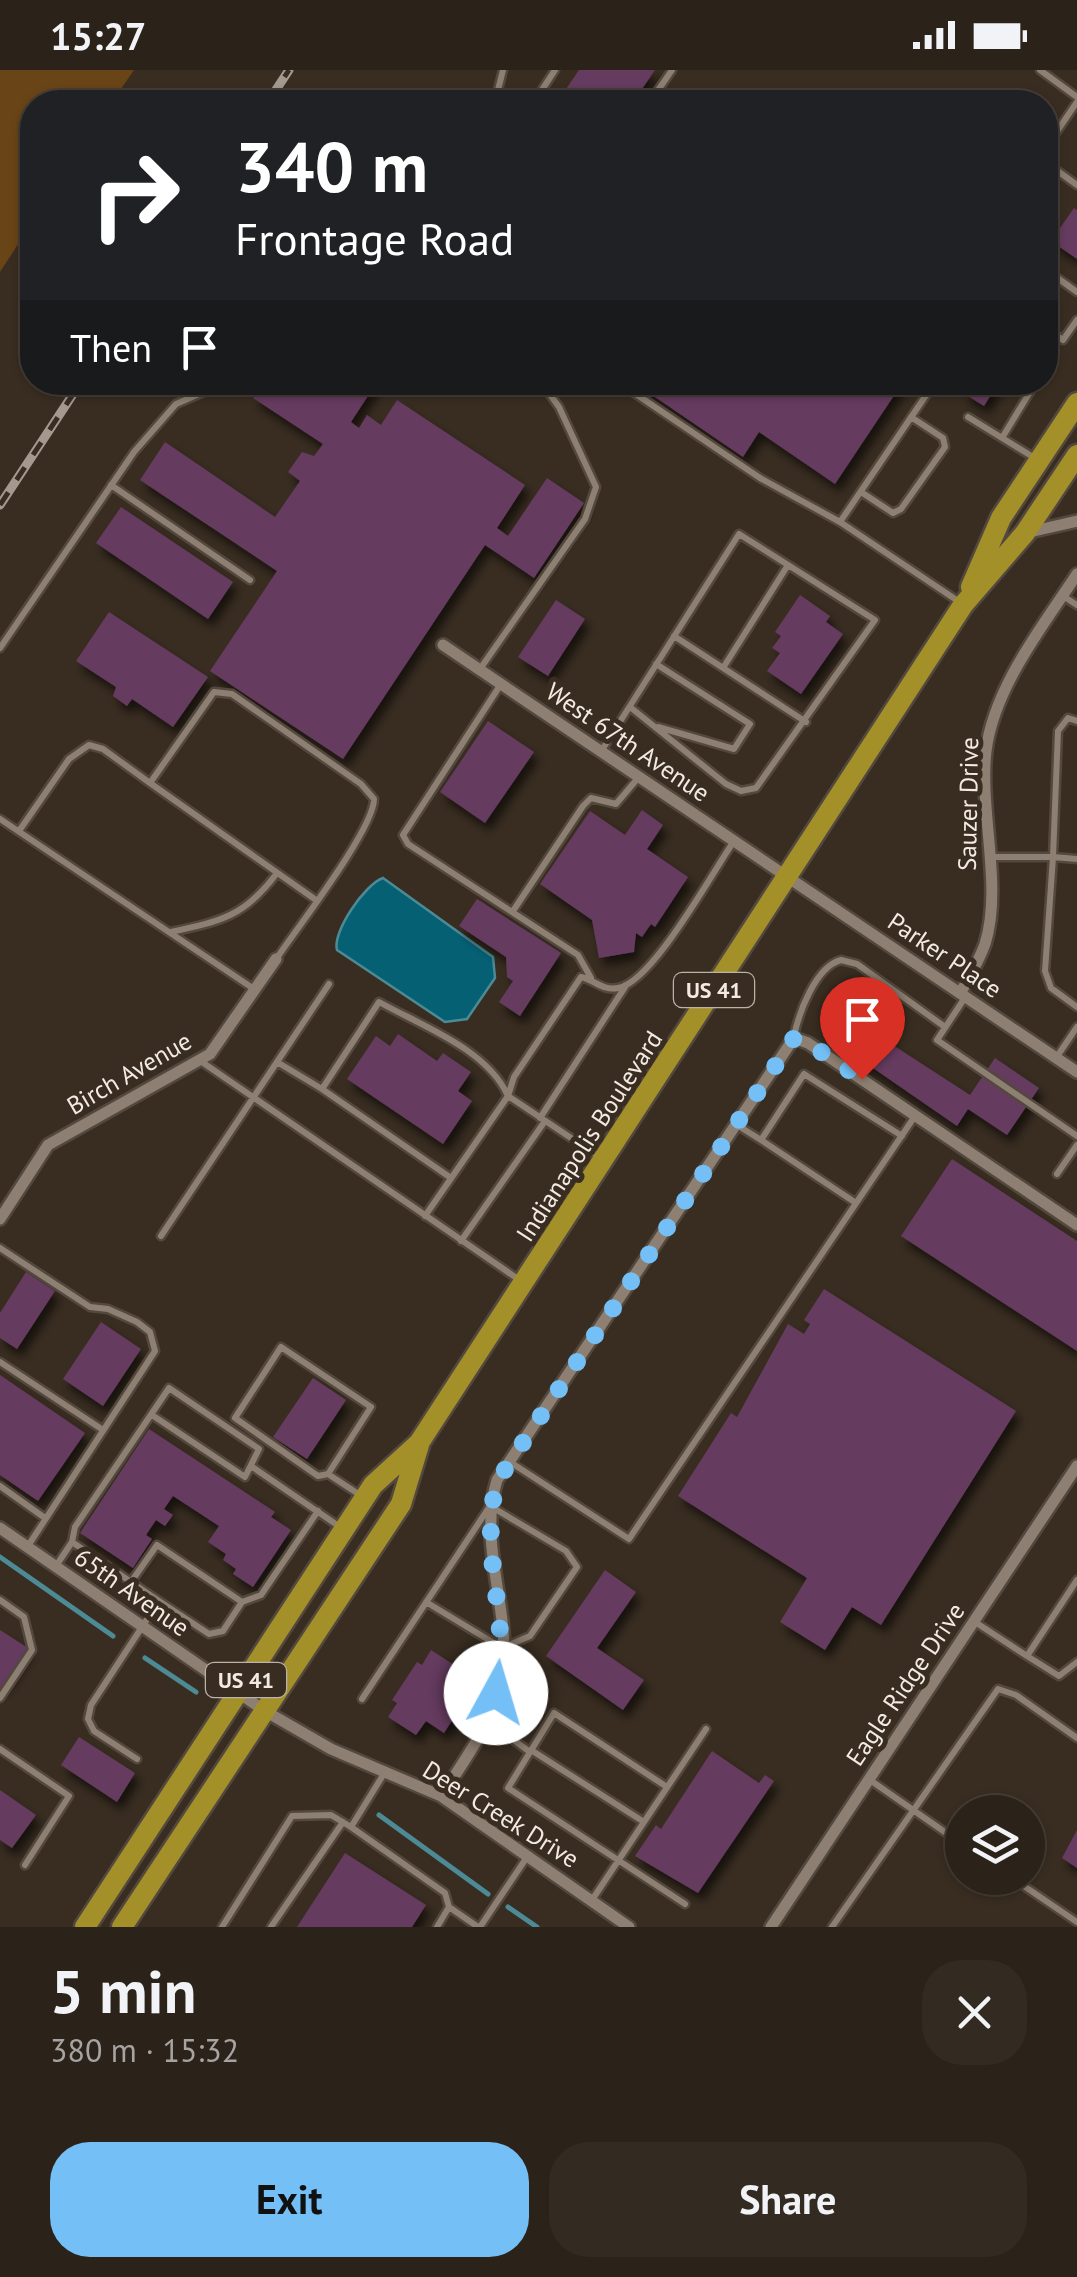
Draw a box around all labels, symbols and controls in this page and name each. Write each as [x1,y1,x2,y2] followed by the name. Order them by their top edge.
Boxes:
[50,11,146,60] text: 15:27
[235,121,428,211] text: 340 m
[70,130,200,260] icon: right
[235,209,514,267] text: Frontage Road
[172,320,227,375] icon: arrive
[70,323,152,372] text: Then
[540,675,716,809] street label: West 67th Avenue
[951,737,985,871] street label: Sauzer Drive
[882,905,1008,1005] street label: Parker Place
[674,973,754,1007] road number: US 41
[820,977,905,1080] pin
[835,992,890,1047] icon: arrive
[61,1024,197,1122] street label: Birch Avenue
[509,1025,669,1247] street label: Indianapolis Boulevard
[68,1541,196,1643] street label: 65th Avenue
[839,1596,971,1772] street label: Eagle Ridge Drive
[444,1641,548,1745] position arrow
[206,1663,286,1697] road number: US 41
[417,1753,585,1875] street label: Deer Creek Drive
[945,1795,1045,1895] map controls
[945,1795,1045,1895] button: layers
[50,1952,196,2030] text: 5 min
[922,1960,1027,2065] button: close
[50,2029,239,2071] text: 380 m · 15:32
[50,2142,529,2257] button: Exit
[549,2142,1027,2257] button: Share

